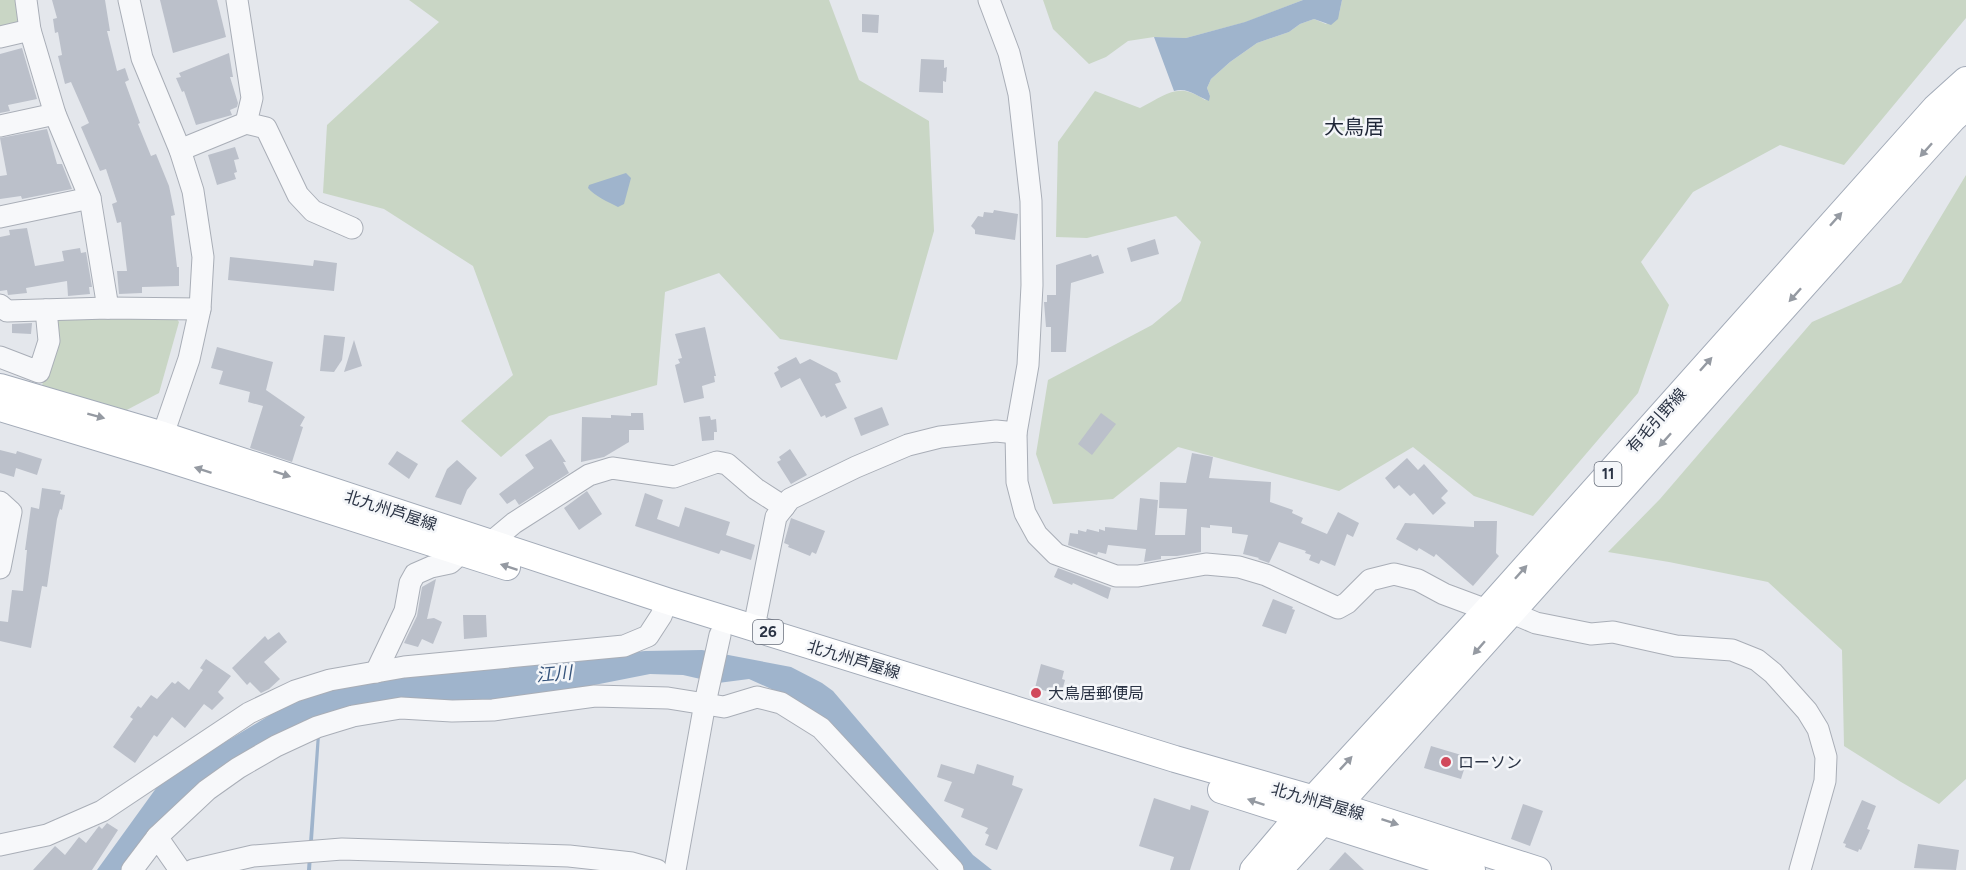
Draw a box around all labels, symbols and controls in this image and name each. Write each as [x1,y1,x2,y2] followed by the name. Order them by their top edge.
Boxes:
[1324,115,1384,139] district label: 大鳥居
[1920,142,1933,157] one-way arrow
[1829,211,1843,226] one-way arrow
[1789,287,1802,302] one-way arrow
[1699,357,1712,372] one-way arrow
[1623,384,1690,456] street label: 有毛引野線
[87,412,105,421] one-way arrow
[1659,432,1672,447] one-way arrow
[1594,462,1622,486] road number: 11
[194,465,212,474] one-way arrow
[273,470,291,479] one-way arrow
[342,487,439,534] street label: 北九州芦屋線
[500,562,518,571] one-way arrow
[1514,565,1528,580] one-way arrow
[753,620,783,644] road number: 26
[805,636,903,683] street label: 北九州芦屋線
[1472,640,1486,655] one-way arrow
[535,661,575,687] water label: 江川
[1048,684,1144,703] place label: 大鳥居郵便局
[1029,686,1043,700] marker: 大鳥居郵便局
[1458,753,1522,772] place label: ローソン
[1339,755,1353,770] one-way arrow
[1439,755,1453,769] marker: ローソン
[1269,779,1367,824] street label: 北九州芦屋線
[1247,796,1265,806] one-way arrow
[1381,818,1399,827] one-way arrow

